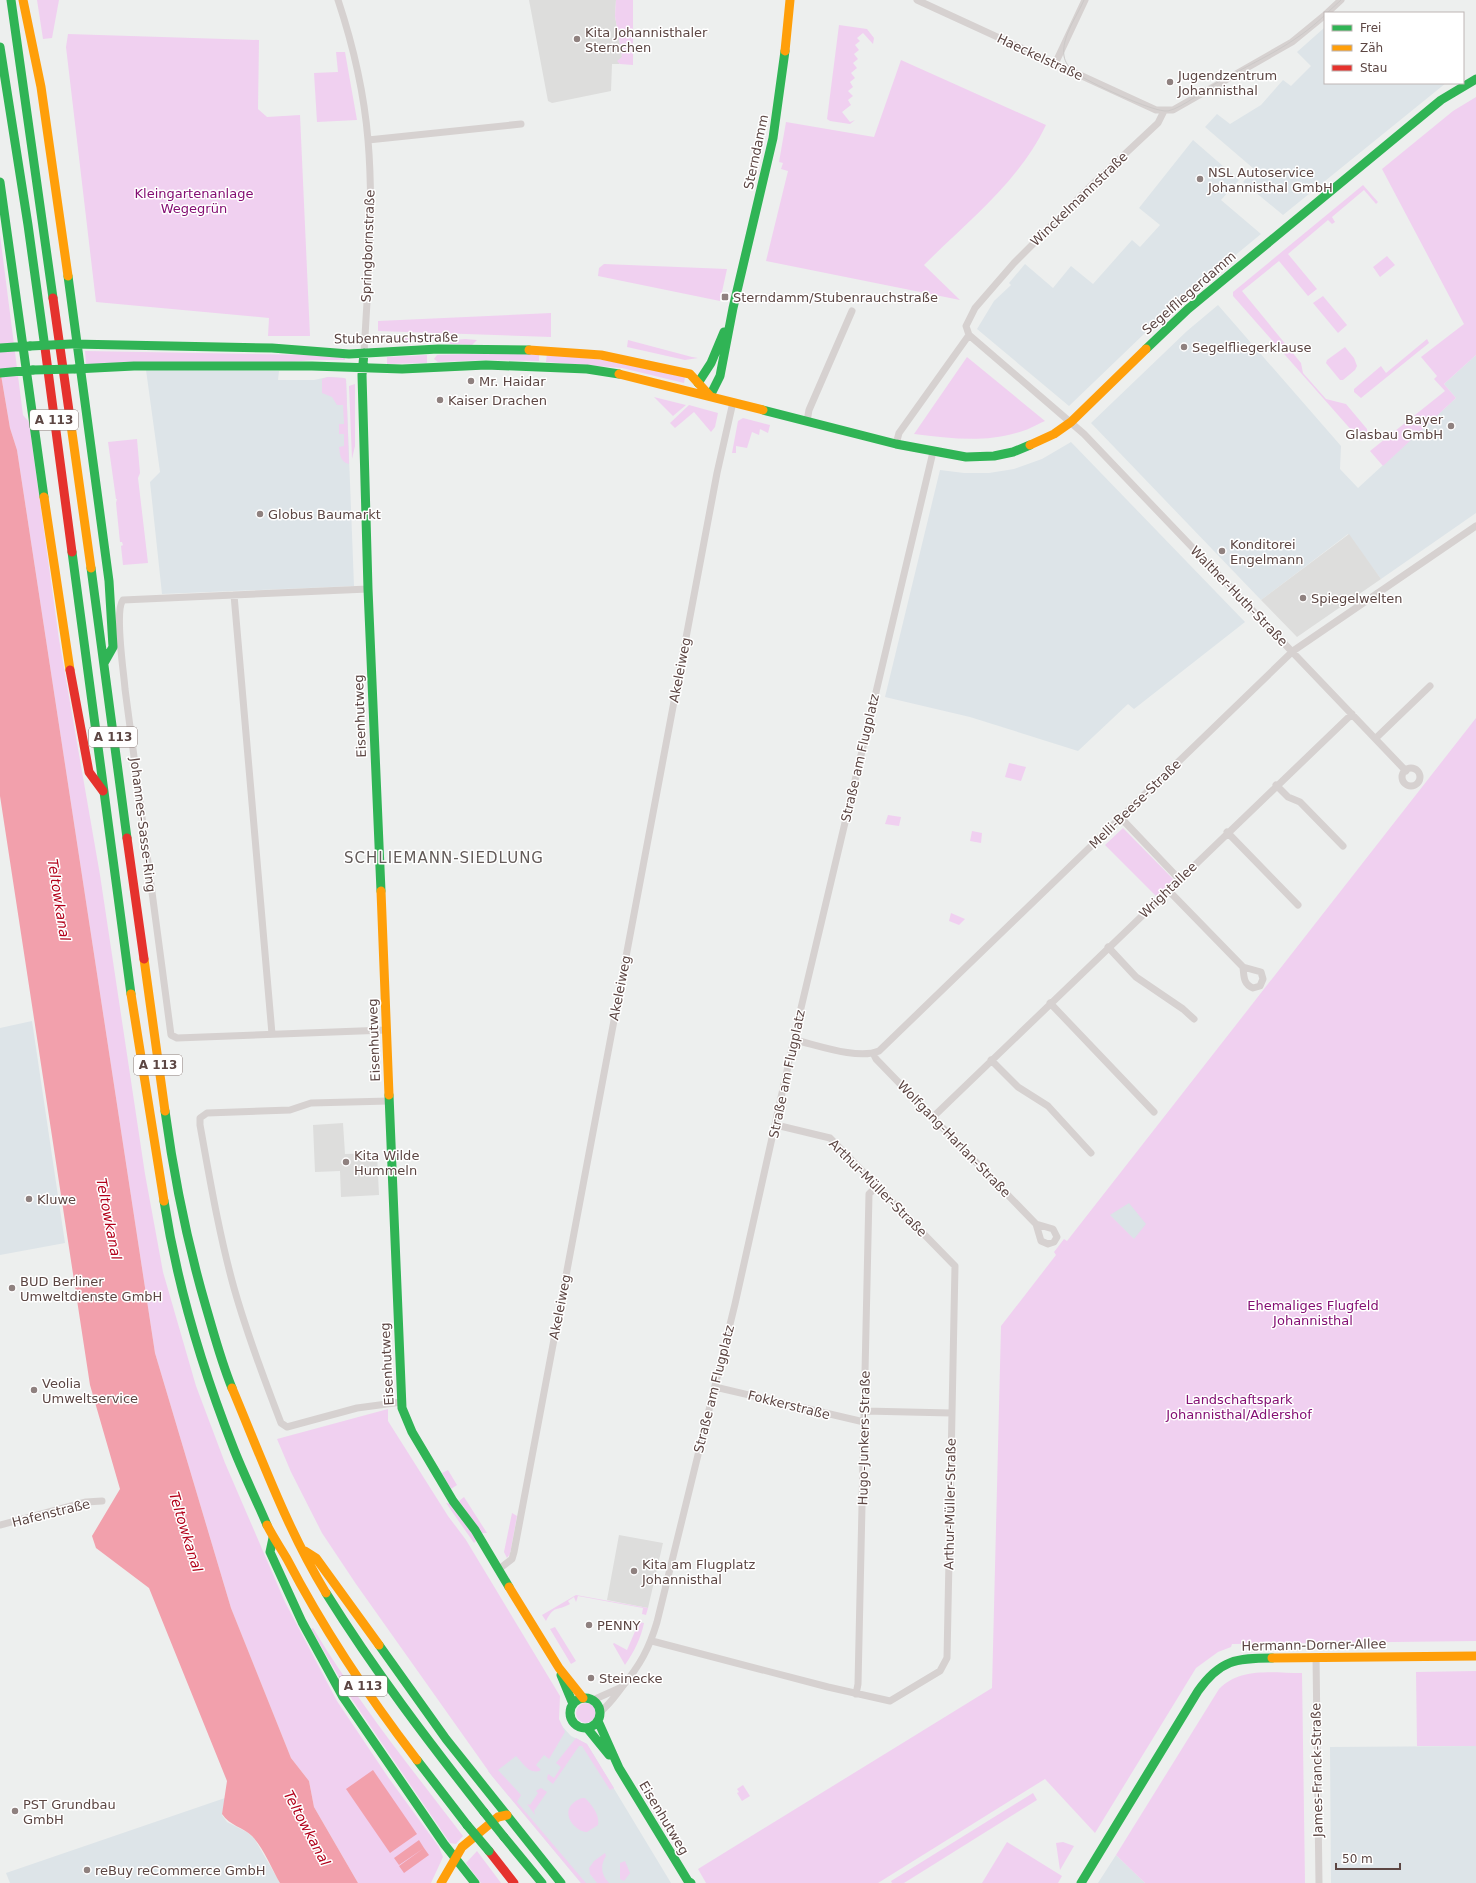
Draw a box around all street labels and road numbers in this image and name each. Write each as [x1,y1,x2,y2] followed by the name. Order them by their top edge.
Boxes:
[995,31,1085,83] street label: Haeckelstraße
[741,113,771,191] street label: Sterndamm
[1027,149,1131,249] street label: Winckelmannstraße
[359,189,377,303] street label: Springbornstraße
[1139,248,1239,338] street label: Segelfliegerdamm
[334,329,458,347] street label: Stubenrauchstraße
[30,410,78,430] road number: A 113
[1187,543,1291,649] street label: Walther-Huth-Straße
[666,636,694,704] street label: Akeleiweg
[351,674,369,758] street label: Eisenhutweg
[838,692,882,824] street label: Straße am Flugplatz
[89,727,137,747] road number: A 113
[127,756,159,893] street label: Johannes-Sasse-Ring
[1086,756,1184,852] street label: Melli-Beese-Straße
[1136,859,1200,921] street label: Wrightallee
[606,954,634,1022] street label: Akeleiweg
[365,998,383,1082] street label: Eisenhutweg
[766,1008,808,1140] street label: Straße am Flugplatz
[134,1055,182,1075] road number: A 113
[894,1078,1014,1200] street label: Wolfgang-Harlan-Straße
[826,1136,930,1240] street label: Arthur-Müller-Straße
[546,1273,574,1341] street label: Akeleiweg
[377,1322,397,1406] street label: Eisenhutweg
[691,1323,737,1454] street label: Straße am Flugplatz
[855,1370,873,1506] street label: Hugo-Junkers-Straße
[746,1388,832,1422] street label: Fokkerstraße
[941,1438,959,1570] street label: Arthur-Müller-Straße
[10,1496,92,1530] street label: Hafenstraße
[1241,1636,1387,1654] street label: Hermann-Dorner-Allee
[339,1676,387,1696] road number: A 113
[1308,1703,1326,1838] street label: James-Franck-Straße
[636,1778,692,1858] street label: Eisenhutweg

